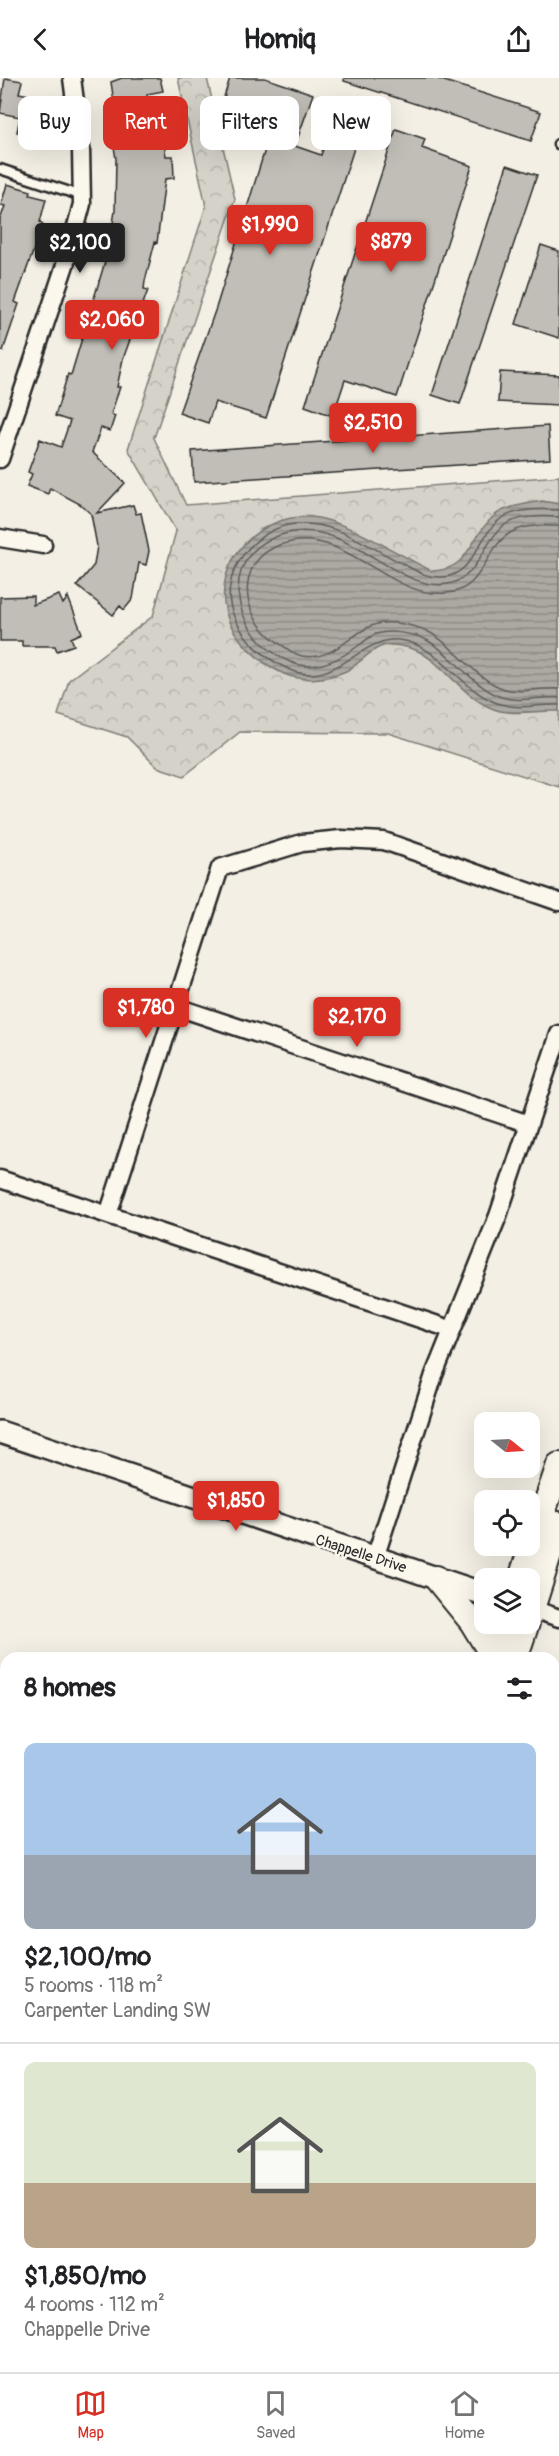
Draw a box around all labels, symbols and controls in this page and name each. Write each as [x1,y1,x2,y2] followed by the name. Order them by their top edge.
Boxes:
[24,23,57,56] icon: back
[243,23,316,56] text: Homiq
[502,23,535,56] icon: share
[18,96,91,150] chip: Buy
[103,96,188,150] chip: Rent
[200,96,299,150] chip: Filters
[311,96,391,150] chip: New
[221,205,319,256] pin: $1,990
[241,212,299,237] text: $1,990
[355,222,427,273] pin: $879
[31,223,129,274] pin: $2,100
[370,229,412,254] text: $879
[49,230,111,255] text: $2,100
[63,300,161,351] pin: $2,060
[79,307,145,332] text: $2,060
[324,403,422,454] pin: $2,510
[343,410,403,435] text: $2,510
[97,988,195,1039] pin: $1,780
[117,995,175,1020] text: $1,780
[308,997,406,1048] pin: $2,170
[327,1004,387,1029] text: $2,170
[474,1412,540,1478] north arrow
[474,1412,540,1634] map controls
[187,1481,285,1532] pin: $1,850
[207,1488,265,1513] text: $1,850
[474,1490,540,1556] button: locate
[313,1530,410,1578] street label: Chappelle Drive
[474,1568,540,1634] button: layers
[24,1672,116,1704] text: 8 homes
[503,1672,536,1705] icon: filters
[226,1782,334,1890] icon: home
[24,1941,151,1973] text: $2,100/mo
[24,1973,163,1998] text: 5 rooms · 118 m²
[24,1998,211,2023] text: Carpenter Landing SW
[226,2101,334,2209] icon: home
[24,2260,146,2292] text: $1,850/mo
[24,2292,165,2317] text: 4 rooms · 112 m²
[24,2317,150,2342] text: Chappelle Drive
[74,2387,107,2443] tab: Map
[256,2387,296,2443] tab: Saved
[444,2387,485,2443] tab: Home

